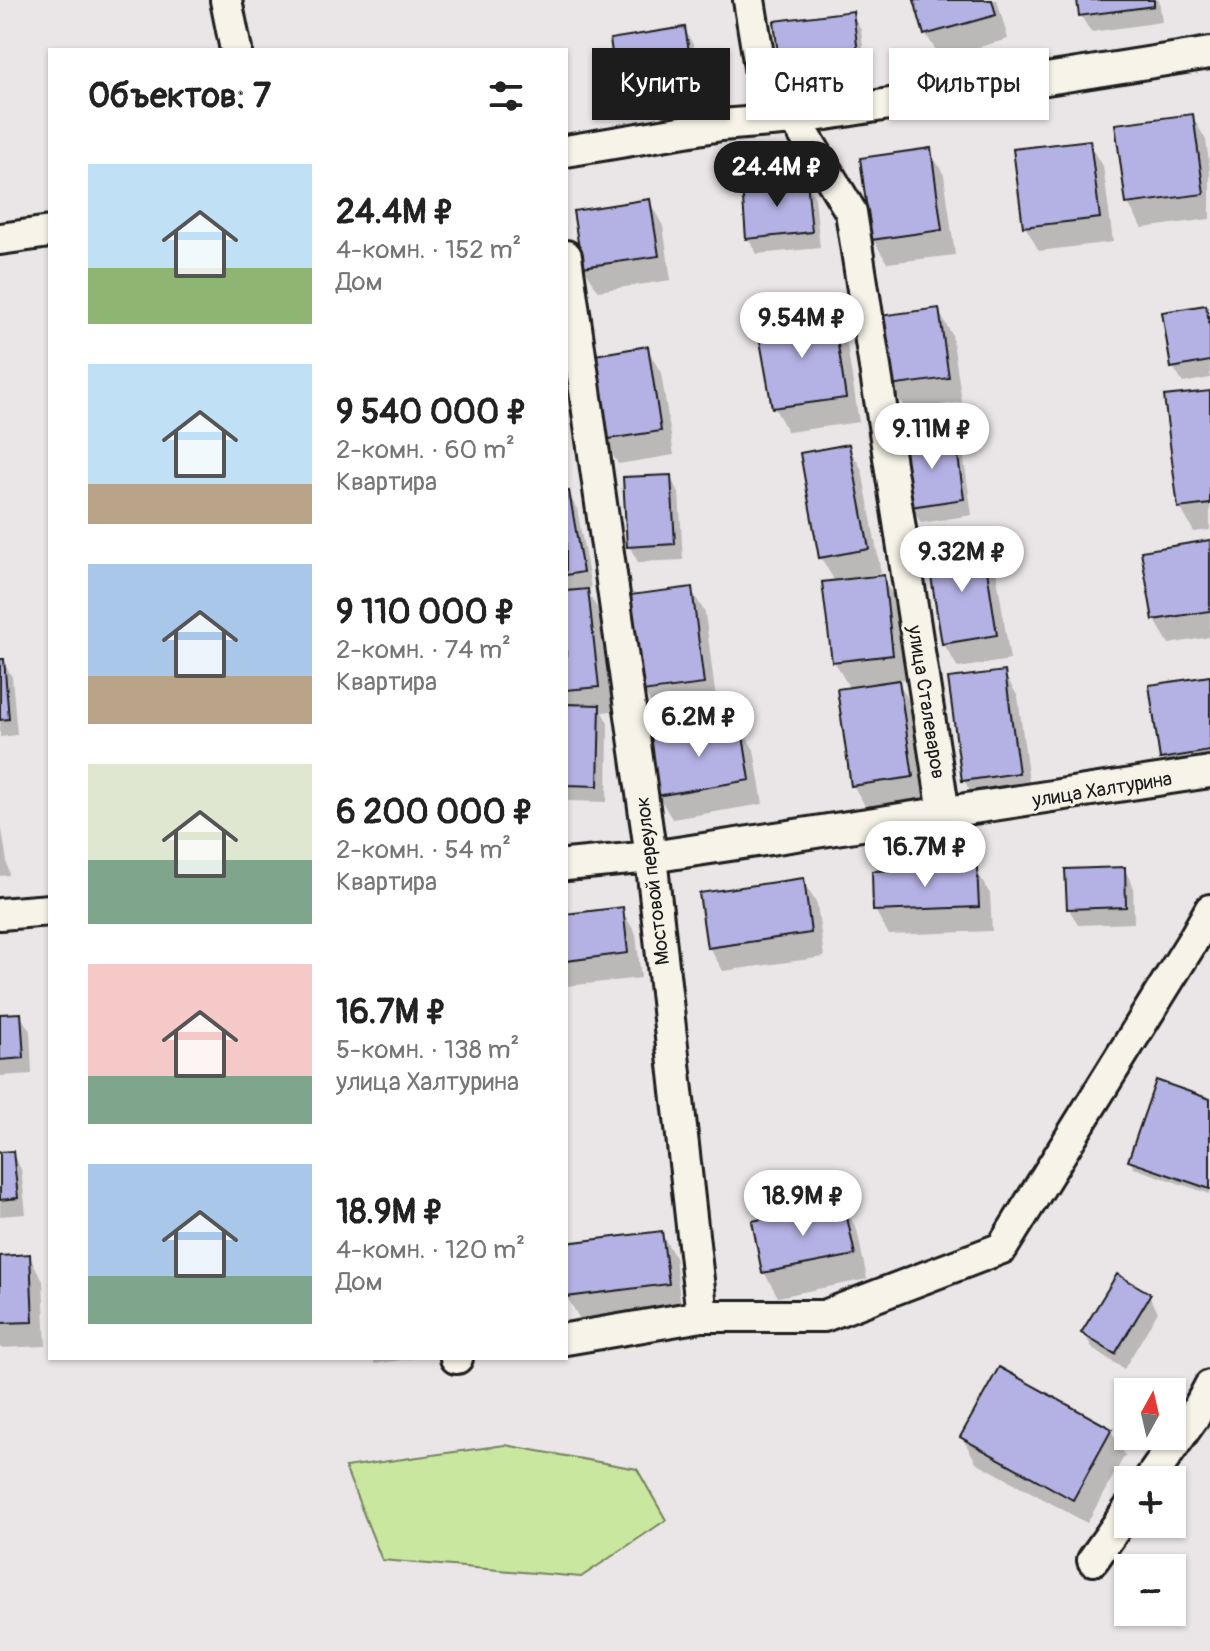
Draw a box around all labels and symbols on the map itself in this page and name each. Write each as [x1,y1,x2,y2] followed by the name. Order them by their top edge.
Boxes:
[703,141,851,209] pin: 24.4M ₽
[728,292,876,360] pin: 9.54M ₽
[858,403,1006,471] pin: 9.11M ₽
[888,526,1036,594] pin: 9.32M ₽
[902,622,951,781] street label: улица Сталеваров
[634,691,764,759] pin: 6.2M ₽
[1030,766,1174,813] street label: улица Халтурина
[630,795,675,967] street label: Мостовой переулок
[851,821,999,889] pin: 16.7M ₽
[729,1170,877,1238] pin: 18.9M ₽
[1114,1378,1186,1450] north arrow

